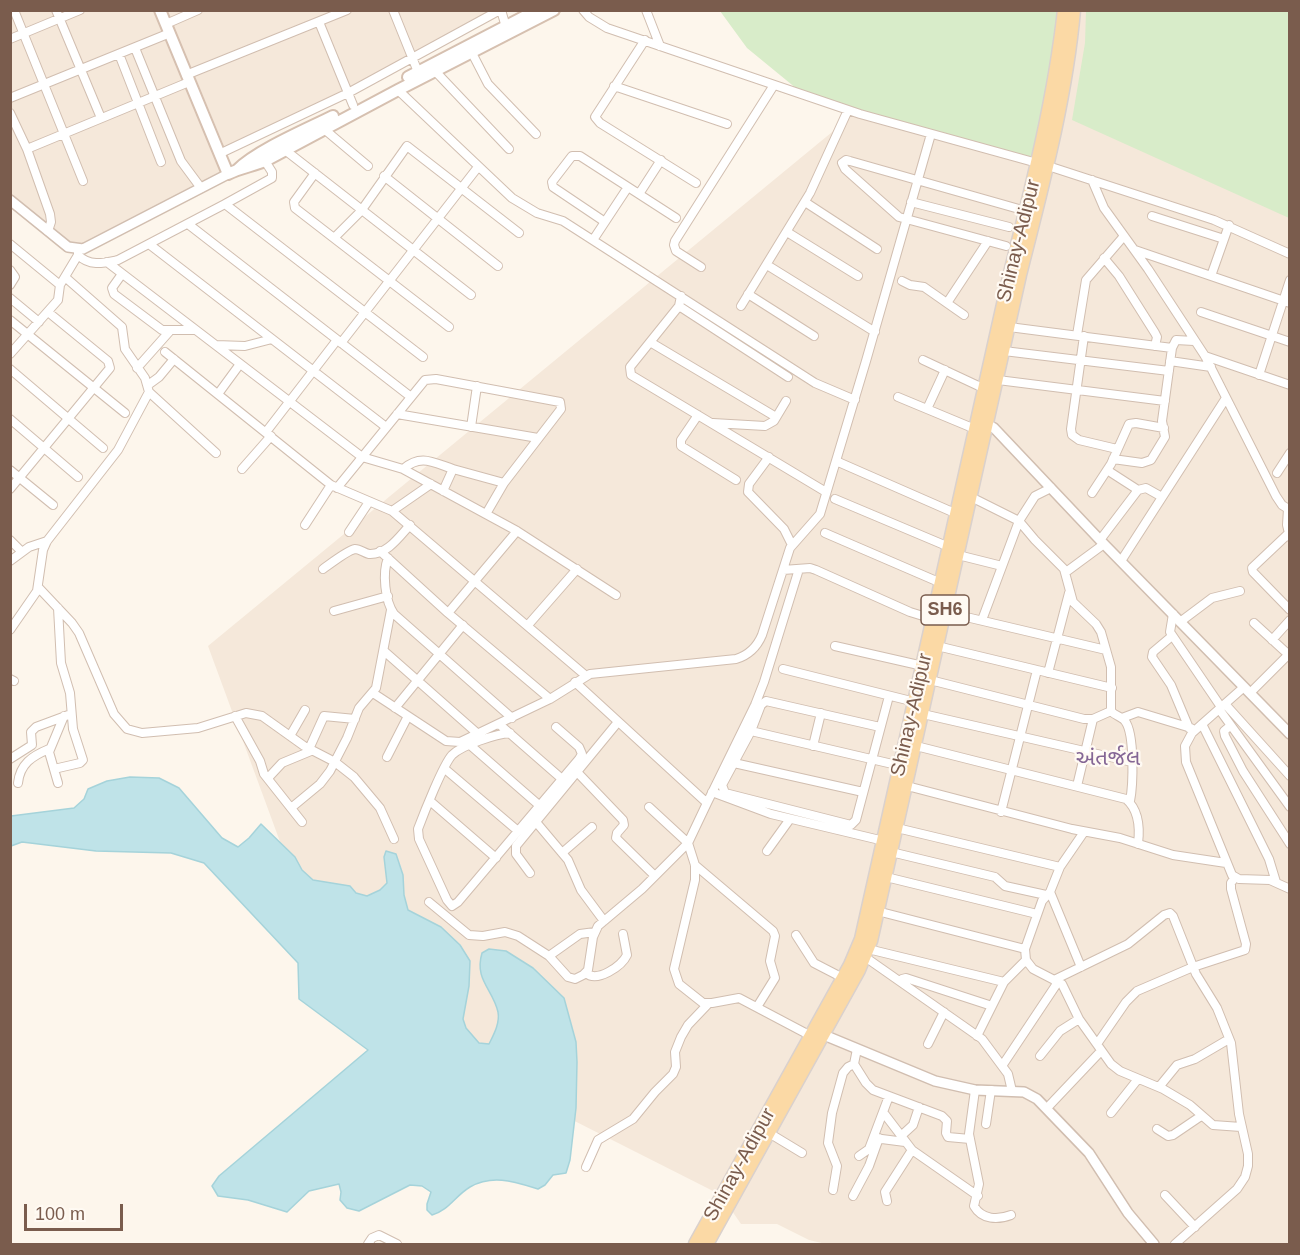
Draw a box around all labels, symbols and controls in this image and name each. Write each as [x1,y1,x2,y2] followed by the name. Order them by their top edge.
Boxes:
[992,177,1046,305] street label: Shinay-Adipur
[921,595,969,625] road number: SH6
[886,651,938,779] street label: Shinay-Adipur
[1076,746,1140,772] district label: અંતર્જલ
[699,1104,781,1226] street label: Shinay-Adipur
[27,1192,126,1230] scale bar
[35,1204,85,1224] text: 100 m

